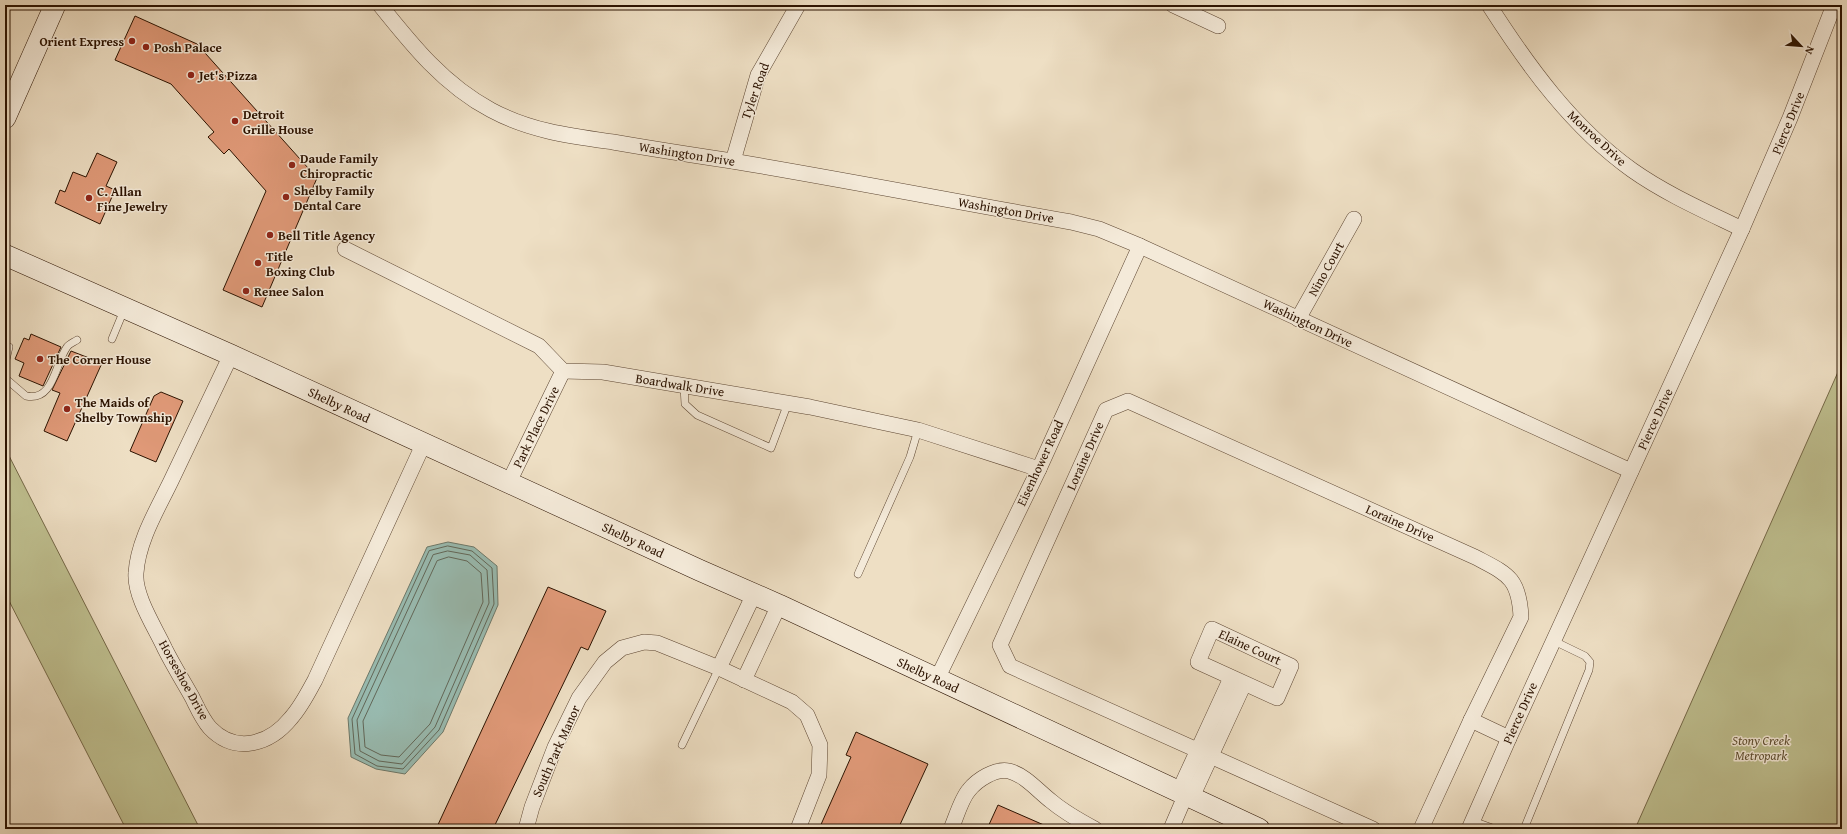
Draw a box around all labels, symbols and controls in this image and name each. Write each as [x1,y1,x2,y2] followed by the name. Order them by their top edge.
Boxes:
[1781,26,1821,66] north arrow
[39,32,124,51] place label: Orient Express
[127,36,137,46] marker: Orient Express
[154,38,222,57] place label: Posh Palace
[141,42,151,52] marker: Posh Palace
[1801,44,1819,58] text: N
[736,60,774,122] street label: Tyler Road
[197,66,258,85] place label: Jet's Pizza
[186,70,196,80] marker: Jet's Pizza
[1767,89,1809,157] street label: Pierce Drive
[243,105,314,139] place label: Detroit Grille House
[1563,106,1631,170] street label: Monroe Drive
[230,116,240,126] marker: Detroit Grille House
[638,137,736,171] street label: Washington Drive
[300,149,378,183] place label: Daude Family Chiropractic
[287,160,297,170] marker: Daude Family Chiropractic
[294,181,375,215] place label: Shelby Family Dental Care
[97,182,168,216] place label: C. Allan Fine Jewelry
[281,192,291,202] marker: Shelby Family Dental Care
[957,192,1055,228] street label: Washington Drive
[84,193,94,203] marker: C. Allan Fine Jewelry
[278,226,375,245] place label: Bell Title Agency
[265,230,275,240] marker: Bell Title Agency
[1303,238,1349,300] street label: Nino Court
[266,247,335,281] place label: Title Boxing Club
[253,258,263,268] marker: Title Boxing Club
[254,282,324,301] place label: Renee Salon
[241,286,251,296] marker: Renee Salon
[1260,294,1356,352] street label: Washington Drive
[48,350,151,369] place label: The Corner House
[35,354,45,364] marker: The Corner House
[634,369,726,401] street label: Boardwalk Drive
[305,382,373,428] street label: Shelby Road
[508,383,564,471] street label: Park Place Drive
[1632,385,1678,453] street label: Pierce Drive
[75,393,173,427] place label: The Maids of Shelby Township
[62,404,72,414] marker: The Maids of Shelby Township
[1012,417,1068,509] street label: Eisenhower Road
[1061,419,1109,493] street label: Loraine Drive
[1363,499,1437,547] street label: Loraine Drive
[599,517,667,563] street label: Shelby Road
[1216,624,1285,670] street label: Elaine Court
[154,636,214,724] street label: Horseshoe Drive
[894,652,962,698] street label: Shelby Road
[1498,679,1542,747] street label: Pierce Drive
[527,701,585,800] street label: South Park Manor
[1732,731,1790,765] park label: Stony Creek Metropark

